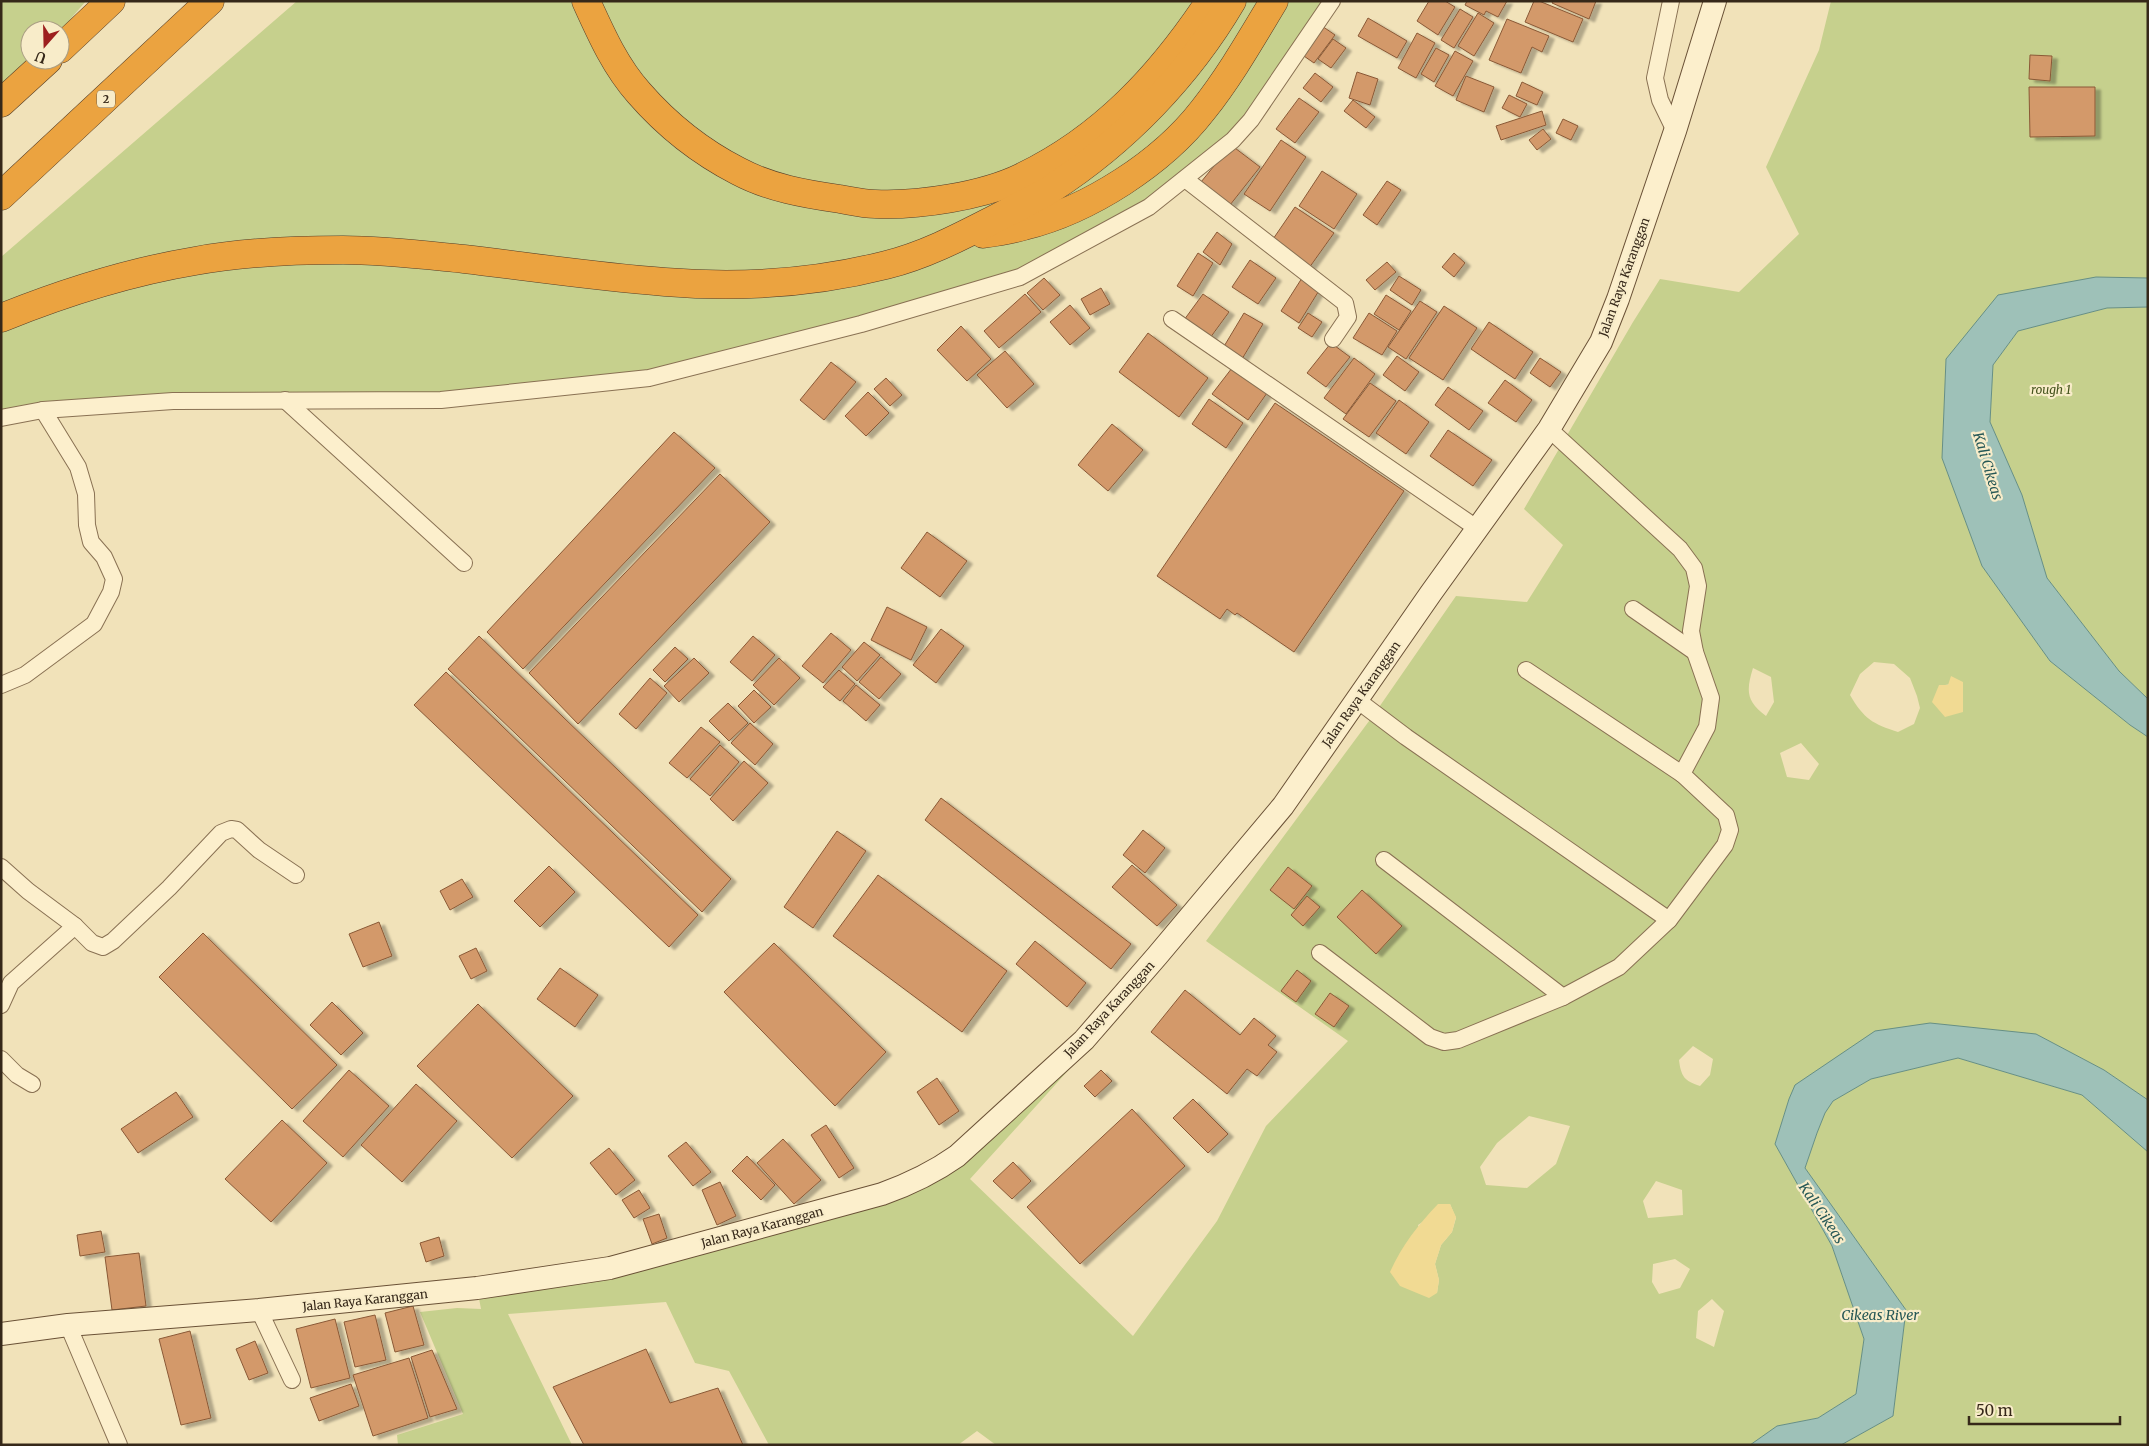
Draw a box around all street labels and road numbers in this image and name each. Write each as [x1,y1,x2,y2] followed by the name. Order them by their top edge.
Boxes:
[97,90,115,108] road number: 2
[1595,215,1653,340] street label: Jalan Raya Karanggan
[1318,638,1403,751] street label: Jalan Raya Karanggan
[1060,958,1157,1061] street label: Jalan Raya Karanggan
[698,1203,825,1251] street label: Jalan Raya Karanggan
[301,1286,428,1314] street label: Jalan Raya Karanggan

